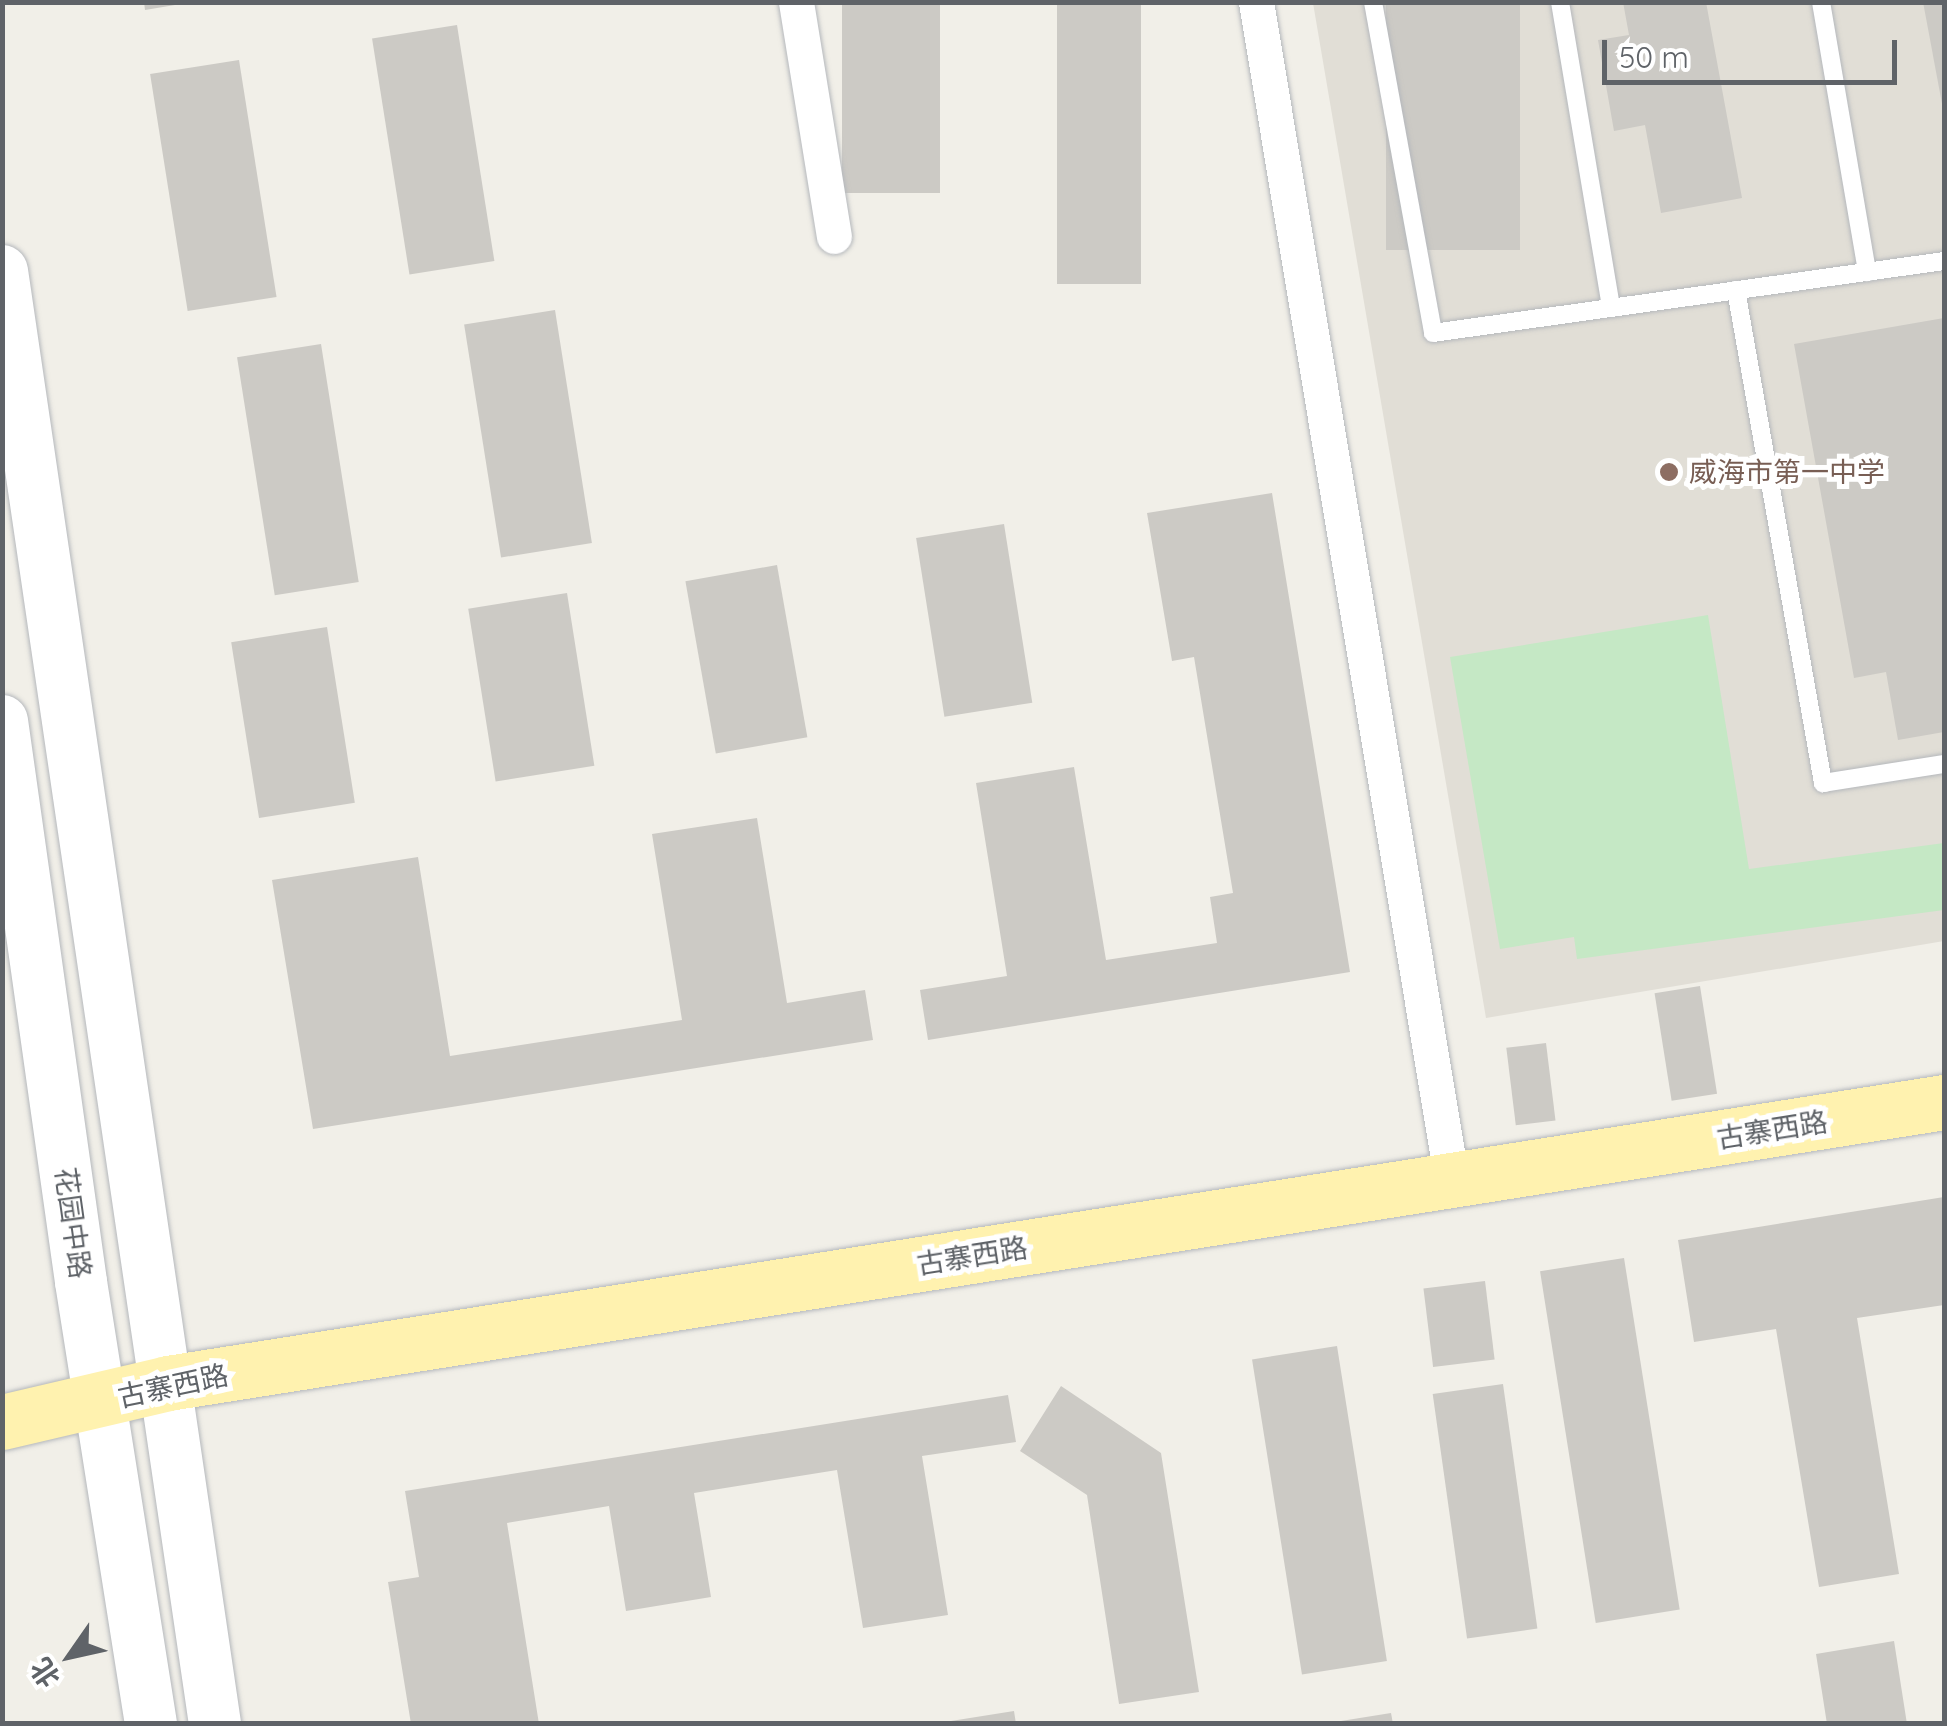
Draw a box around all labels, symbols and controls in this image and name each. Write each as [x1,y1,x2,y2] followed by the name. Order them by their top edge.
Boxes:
[1607,20,1902,82] scale bar
[1619,38,1689,76] text: 50 m
[1689,455,1885,489] place label: 威海市第一中学
[1658,461,1680,483] marker: 威海市第一中学
[1714,1105,1830,1155] street label: 古寨西路
[49,1165,97,1281] street label: 花园中路
[914,1231,1030,1281] street label: 古寨西路
[115,1358,231,1414] street label: 古寨西路
[20,1606,120,1706] north arrow
[22,1652,67,1694] text: 北

